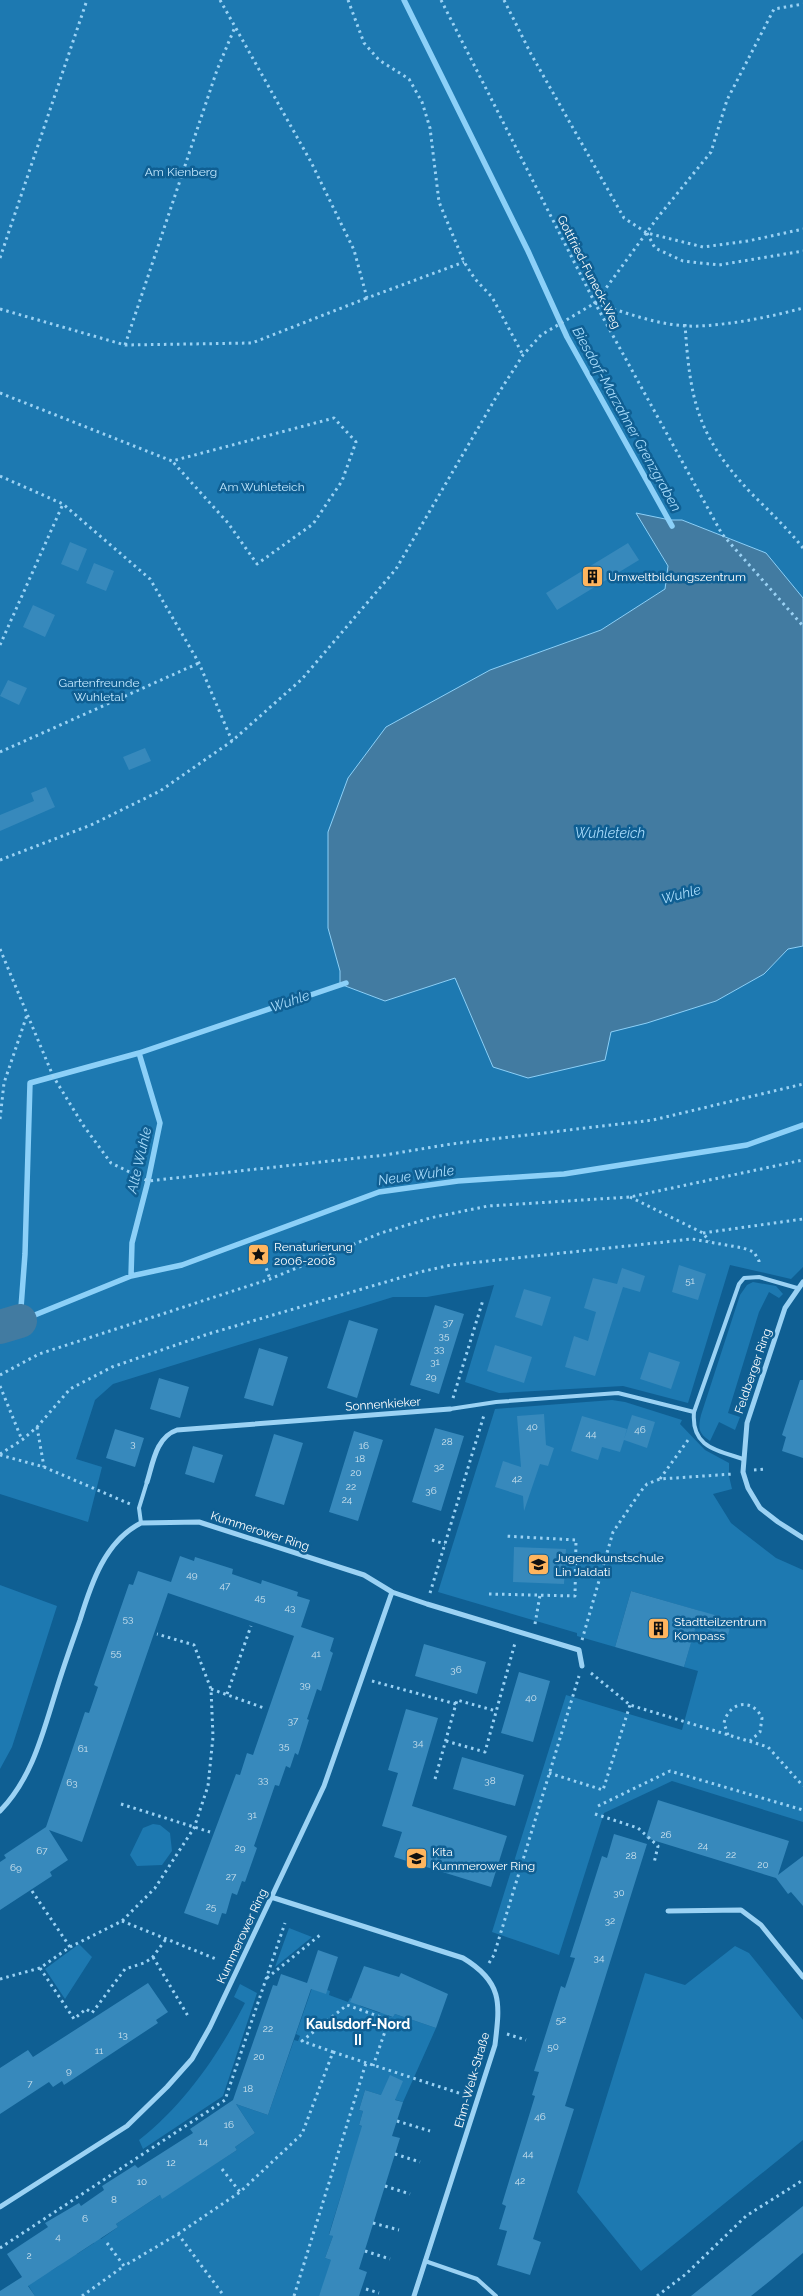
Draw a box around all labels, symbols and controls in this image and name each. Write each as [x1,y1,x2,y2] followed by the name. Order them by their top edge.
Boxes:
[145,165,217,179] park label: Am Kienberg
[554,213,624,331] street label: Gottfried-Funeck-Weg
[569,324,685,514] water label: Biesdorf-Marzahner Grenzgraben
[219,480,305,494] park label: Am Wuhleteich
[580,565,604,589] building icon: Umweltbildungszentrum
[608,570,746,584] place label: Umweltbildungszentrum
[59,676,139,704] park label: Gartenfreunde Wuhletal
[575,825,645,841] water label: Wuhleteich
[659,881,703,907] water label: Wuhle
[268,987,312,1015] water label: Wuhle
[123,1125,155,1196] water label: Alte Wuhle
[377,1162,455,1188] water label: Neue Wuhle
[274,1240,353,1268] place label: Renaturierung 2006-2008
[246,1242,270,1266] place icon: Renaturierung 2006-2008
[685,1275,696,1286] house number: 51
[443,1317,454,1328] house number: 37
[732,1327,774,1415] street label: Feldberger Ring
[439,1330,450,1341] house number: 35
[434,1343,444,1354] house number: 33
[430,1356,441,1367] house number: 31
[425,1371,437,1382] house number: 29
[345,1394,422,1414] street label: Sonnenkieker
[526,1421,538,1432] house number: 40
[634,1424,646,1435] house number: 46
[586,1428,597,1439] house number: 44
[441,1436,453,1447] house number: 28
[130,1438,136,1449] house number: 3
[359,1440,369,1451] house number: 16
[355,1453,365,1464] house number: 18
[434,1461,444,1472] house number: 32
[350,1467,362,1478] house number: 20
[512,1473,522,1484] house number: 42
[346,1481,356,1492] house number: 22
[425,1485,437,1496] house number: 36
[342,1494,353,1505] house number: 24
[209,1508,311,1554] street label: Kummerower Ring
[555,1551,664,1579] place label: Jugendkunstschule Lin Jaldati
[527,1553,551,1577] school or university icon: Jugendkunstschule Lin Jaldati
[186,1569,198,1580] house number: 49
[220,1580,231,1591] house number: 47
[255,1592,266,1603] house number: 45
[285,1602,295,1613] house number: 43
[123,1613,133,1624] house number: 53
[674,1615,766,1643] place label: Stadtteilzentrum Kompass
[646,1617,670,1641] building icon: Stadtteilzentrum Kompass
[111,1647,122,1658] house number: 55
[311,1648,322,1659] house number: 41
[450,1664,462,1675] house number: 36
[299,1679,311,1690] house number: 39
[525,1692,537,1703] house number: 40
[288,1715,299,1726] house number: 37
[413,1737,424,1748] house number: 34
[279,1740,290,1751] house number: 35
[78,1743,89,1754] house number: 61
[258,1774,268,1785] house number: 33
[484,1775,496,1786] house number: 38
[66,1777,78,1788] house number: 63
[247,1809,258,1820] house number: 31
[660,1829,672,1840] house number: 26
[698,1840,709,1851] house number: 24
[234,1842,246,1853] house number: 29
[36,1845,48,1856] house number: 67
[432,1845,535,1873] place label: Kita Kummerower Ring
[404,1847,428,1871] school or university icon: Kita Kummerower Ring
[726,1849,736,1860] house number: 22
[625,1850,637,1861] house number: 28
[757,1859,769,1870] house number: 20
[10,1862,22,1873] house number: 69
[226,1871,237,1882] house number: 27
[214,1886,270,1986] street label: Kummerower Ring
[613,1887,625,1898] house number: 30
[206,1901,217,1912] house number: 25
[605,1915,615,1926] house number: 32
[594,1952,605,1963] house number: 34
[556,2014,566,2025] house number: 52
[306,2016,410,2048] district label: Kaulsdorf-Nord II
[263,2023,273,2034] house number: 22
[118,2029,128,2040] house number: 13
[452,2031,492,2129] street label: Ehm-Welk-Straße
[547,2041,559,2052] house number: 50
[95,2045,104,2056] house number: 11
[253,2051,265,2062] house number: 20
[66,2065,72,2076] house number: 9
[27,2078,33,2089] house number: 7
[243,2083,253,2094] house number: 18
[534,2111,546,2122] house number: 46
[224,2119,234,2130] house number: 16
[198,2136,208,2147] house number: 14
[523,2148,534,2159] house number: 44
[166,2157,176,2168] house number: 12
[515,2175,525,2186] house number: 42
[137,2176,147,2187] house number: 10
[111,2194,117,2205] house number: 8
[82,2213,88,2224] house number: 6
[55,2231,61,2242] house number: 4
[26,2250,32,2261] house number: 2

